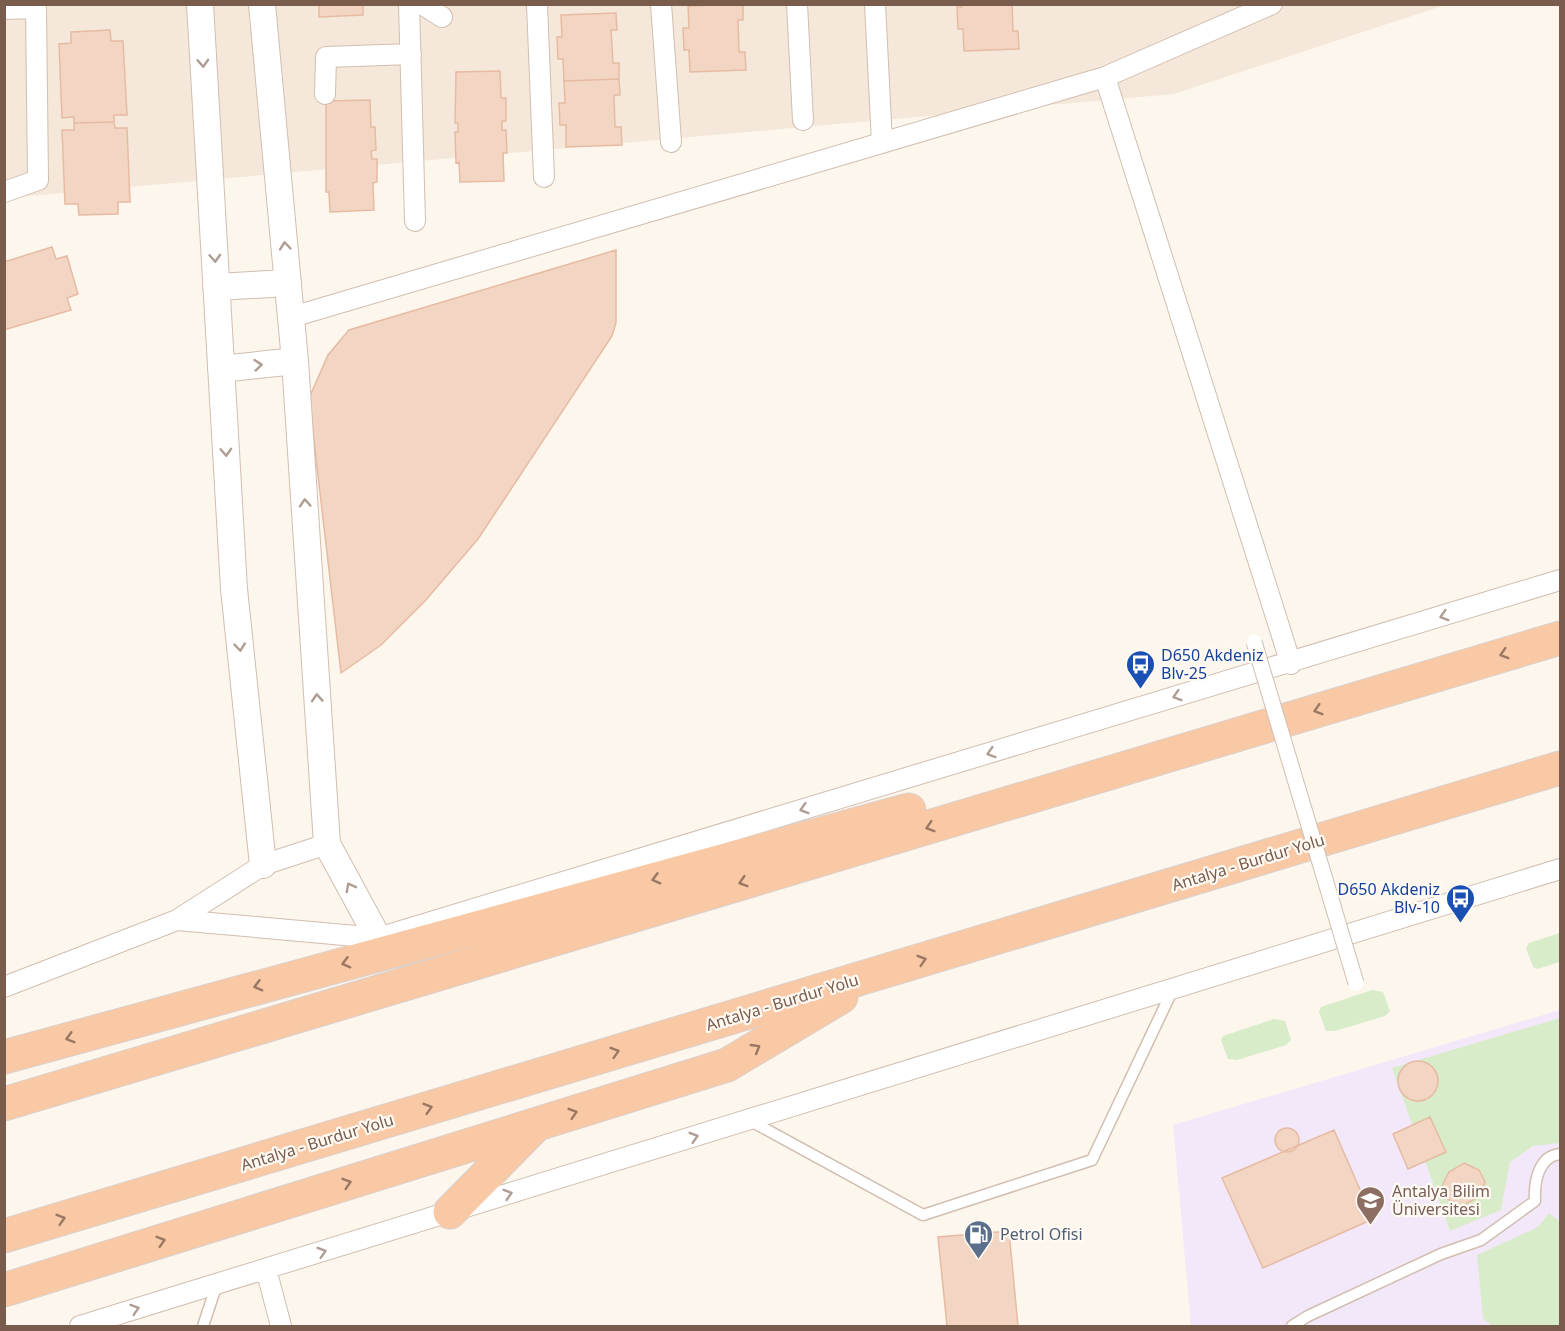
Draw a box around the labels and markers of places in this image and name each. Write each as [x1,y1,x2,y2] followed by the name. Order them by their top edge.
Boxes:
[1161,644,1263,684] place label: D650 Akdeniz Blv-25
[1124,648,1156,690] bus stop icon: D650 Akdeniz Blv-25
[1338,878,1440,918] place label: D650 Akdeniz Blv-10
[1445,882,1477,924] bus stop icon: D650 Akdeniz Blv-10
[1392,1180,1490,1220] place label: Antalya Bilim Üniversitesi
[1355,1184,1387,1226] school or university icon: Antalya Bilim Üniversitesi
[963,1218,995,1260] fuel station icon: Petrol Ofisi
[1000,1223,1083,1245] place label: Petrol Ofisi

